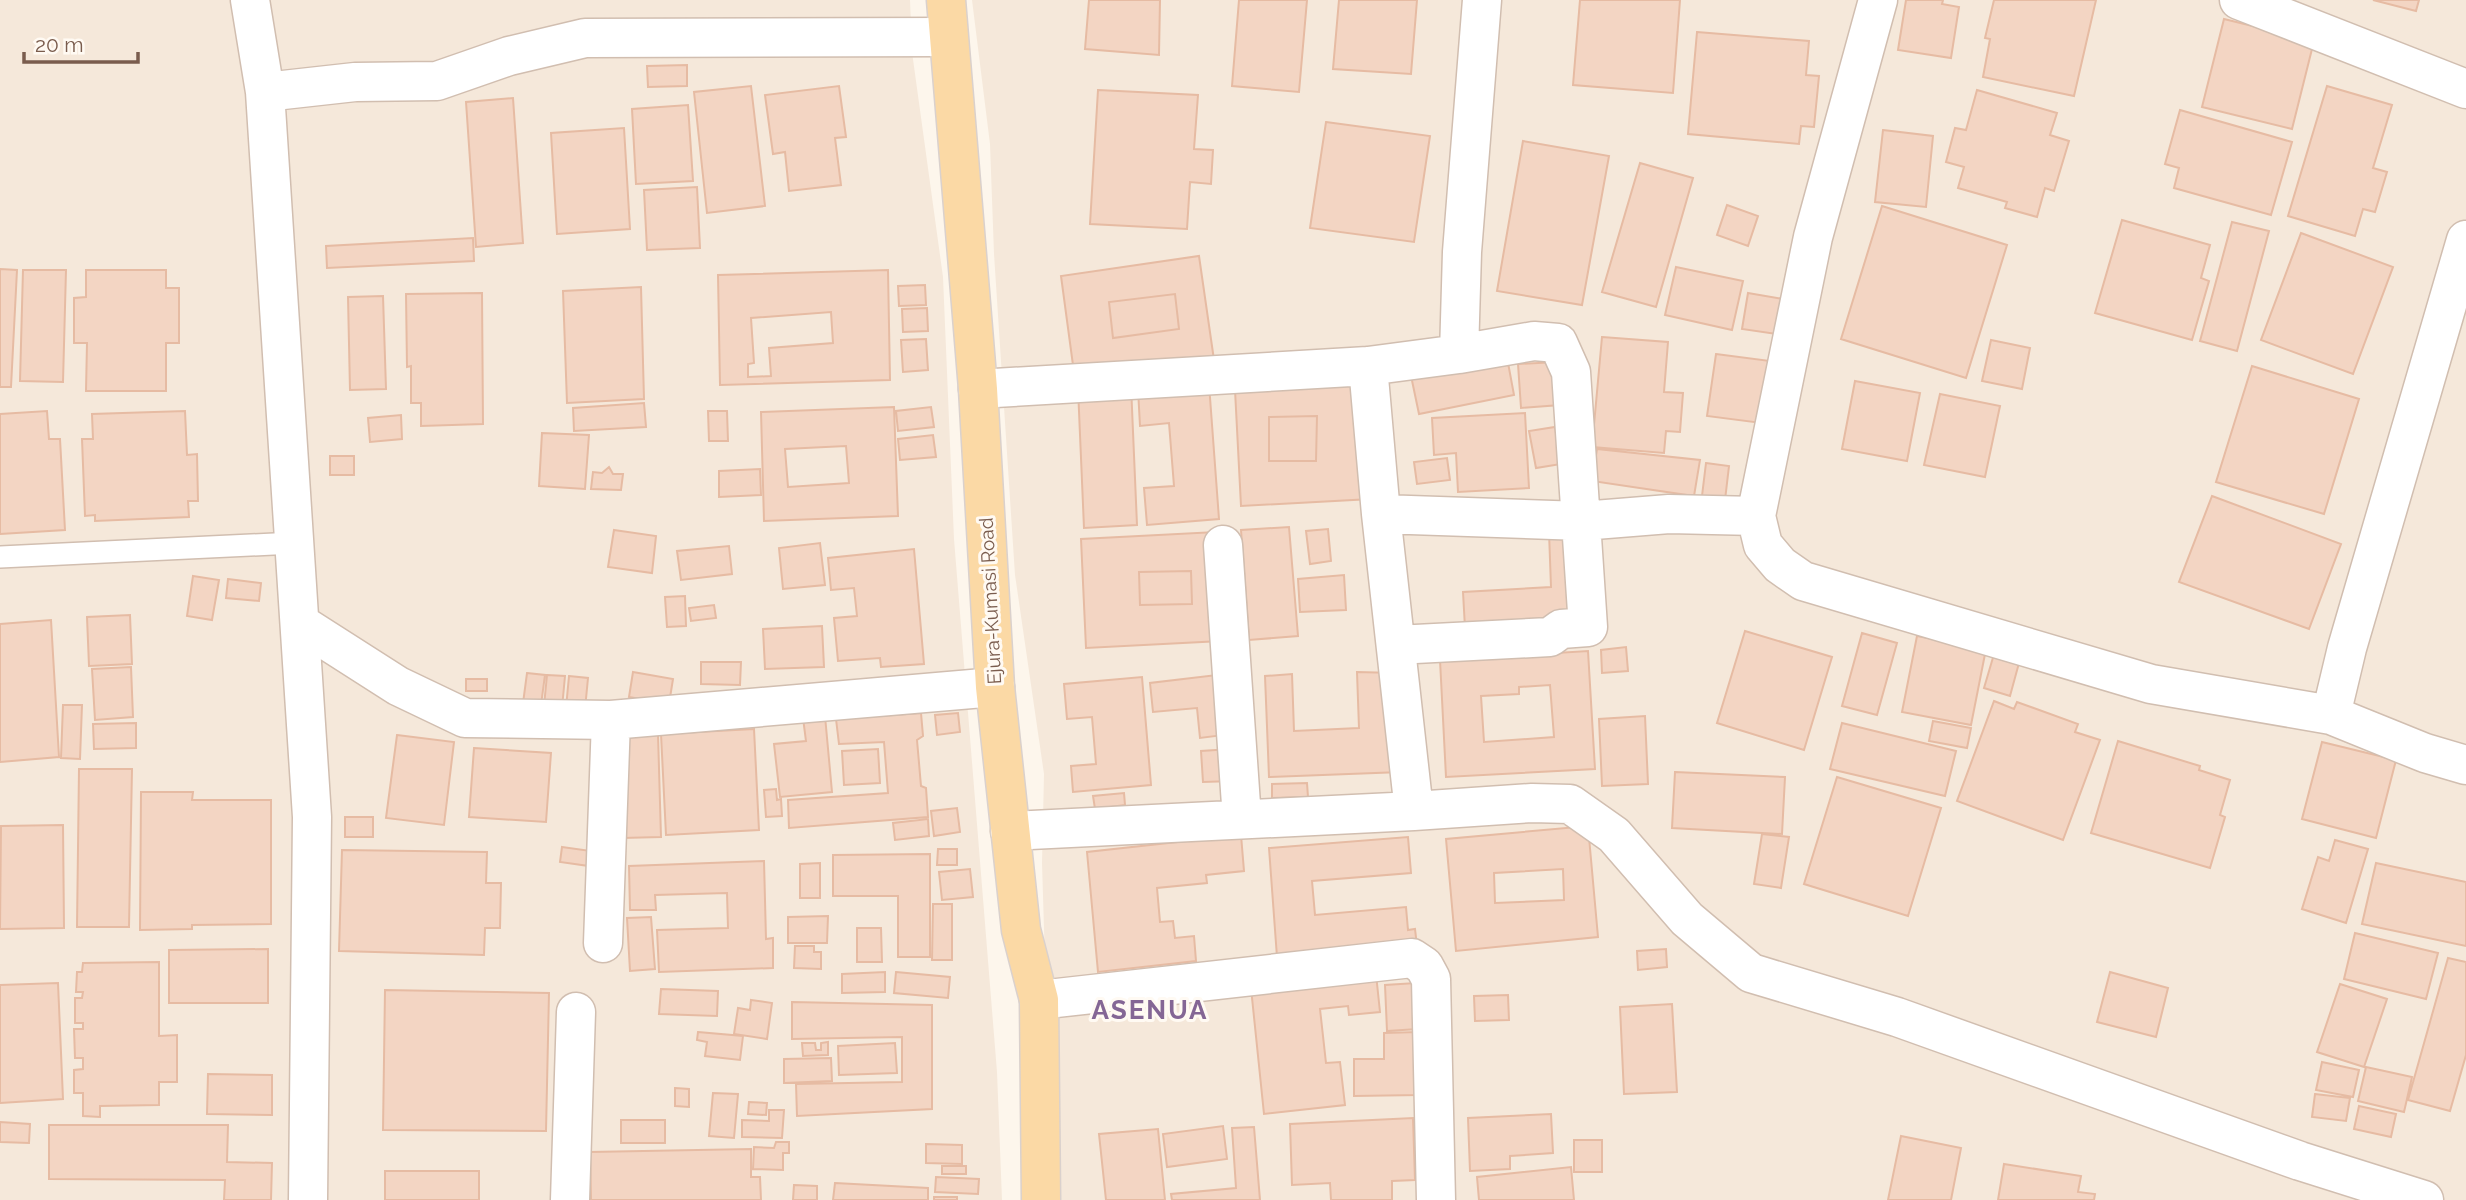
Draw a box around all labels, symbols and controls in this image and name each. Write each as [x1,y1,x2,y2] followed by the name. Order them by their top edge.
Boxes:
[24,21,138,65] scale bar
[35,32,83,57] text: 20 m
[975,517,1005,685] street label: Ejura-Kumasi Road
[1092,995,1208,1025] district label: ASENUA

